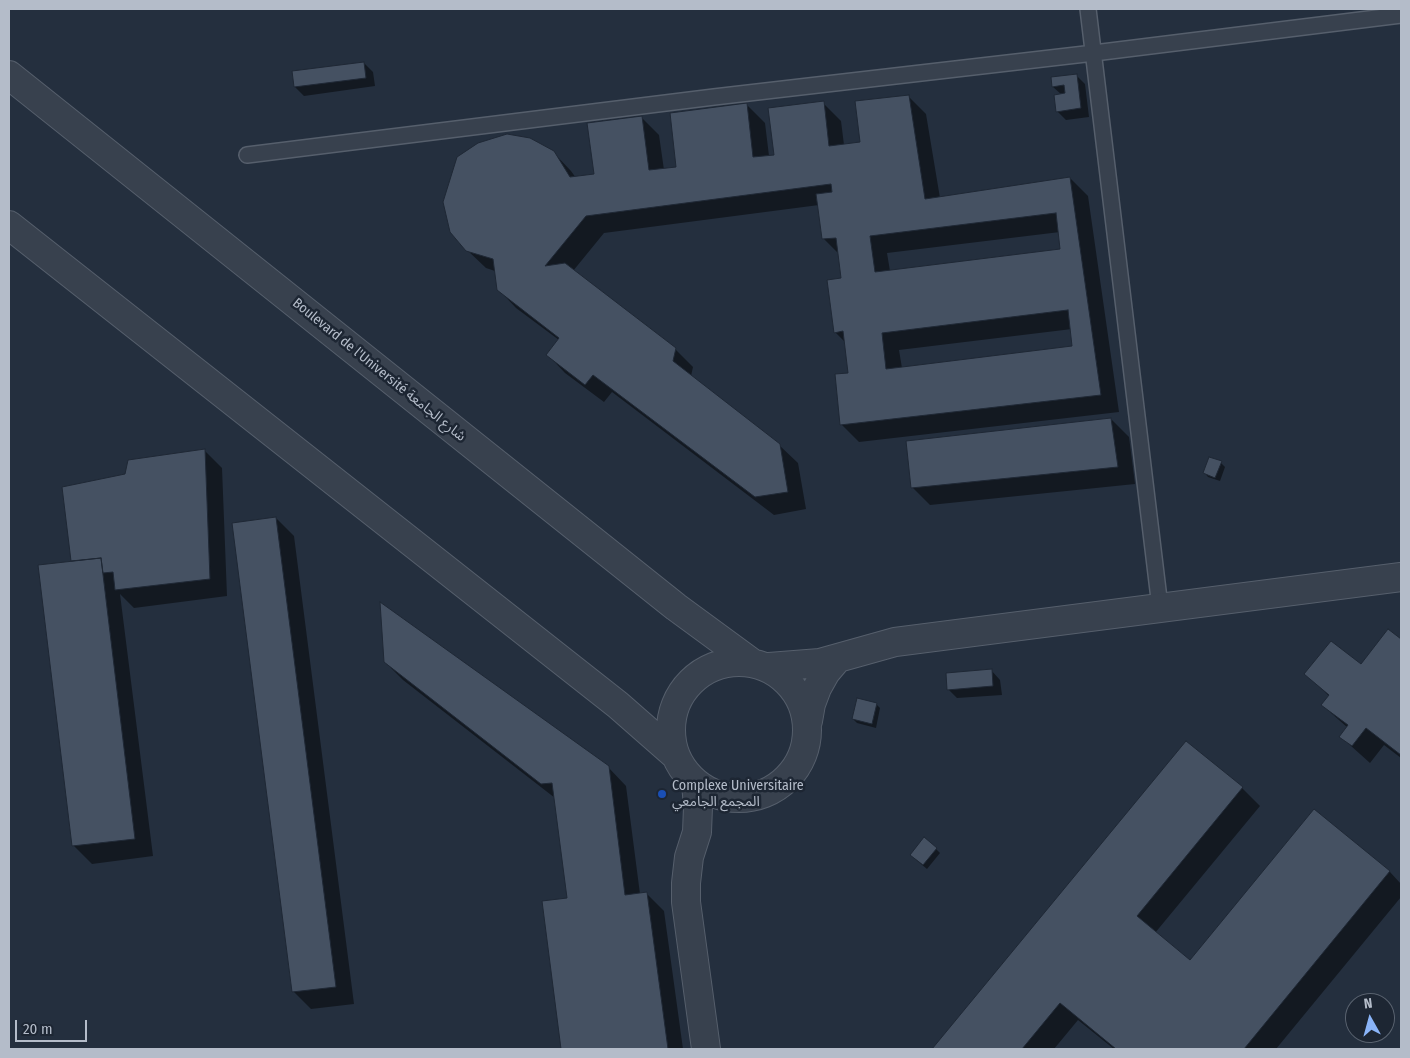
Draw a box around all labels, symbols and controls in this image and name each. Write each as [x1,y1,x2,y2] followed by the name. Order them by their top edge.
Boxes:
[289,295,469,445] street label: Boulevard de l'Université شارع الجامعة
[672,778,804,810] place label: Complexe Universitaire المجمع الجامعي
[656,788,668,800] marker: Complexe Universitaire المجمع الجامعي
[1345,993,1395,1043] north arrow
[1363,995,1373,1013] text: N
[18,1010,90,1042] scale bar
[23,1020,53,1038] text: 20 m

